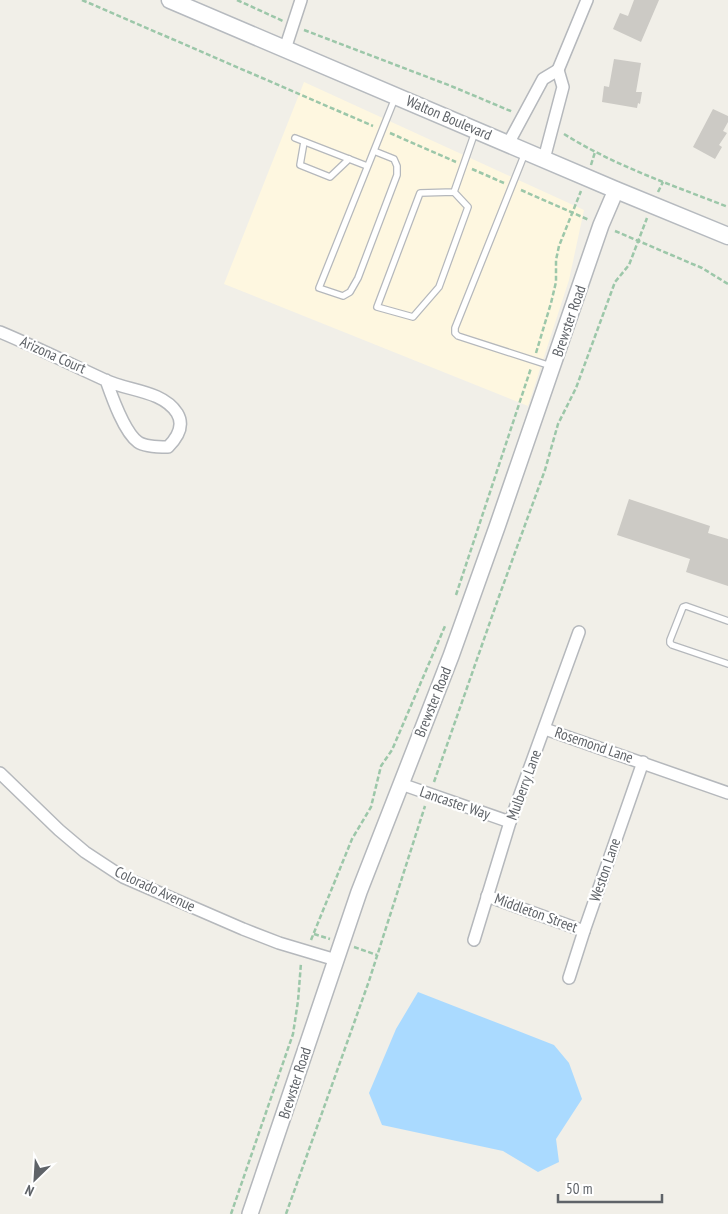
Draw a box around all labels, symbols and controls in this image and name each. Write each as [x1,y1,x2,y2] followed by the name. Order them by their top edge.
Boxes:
[403,91,495,144] street label: Walton Boulevard
[547,283,590,359] street label: Brewster Road
[17,332,89,377] street label: Arizona Court
[410,664,455,740] street label: Brewster Road
[552,722,636,767] street label: Rosemond Lane
[502,747,545,823] street label: Mulberry Lane
[417,782,493,824] street label: Lancaster Way
[585,836,624,904] street label: Weston Lane
[112,862,199,915] street label: Colorado Avenue
[492,889,580,936] street label: Middleton Street
[274,1045,315,1121] street label: Brewster Road
[10,1154,60,1204] north arrow
[558,1172,662,1204] scale bar
[566,1179,592,1198] text: 50 m
[22,1181,37,1201] text: N

